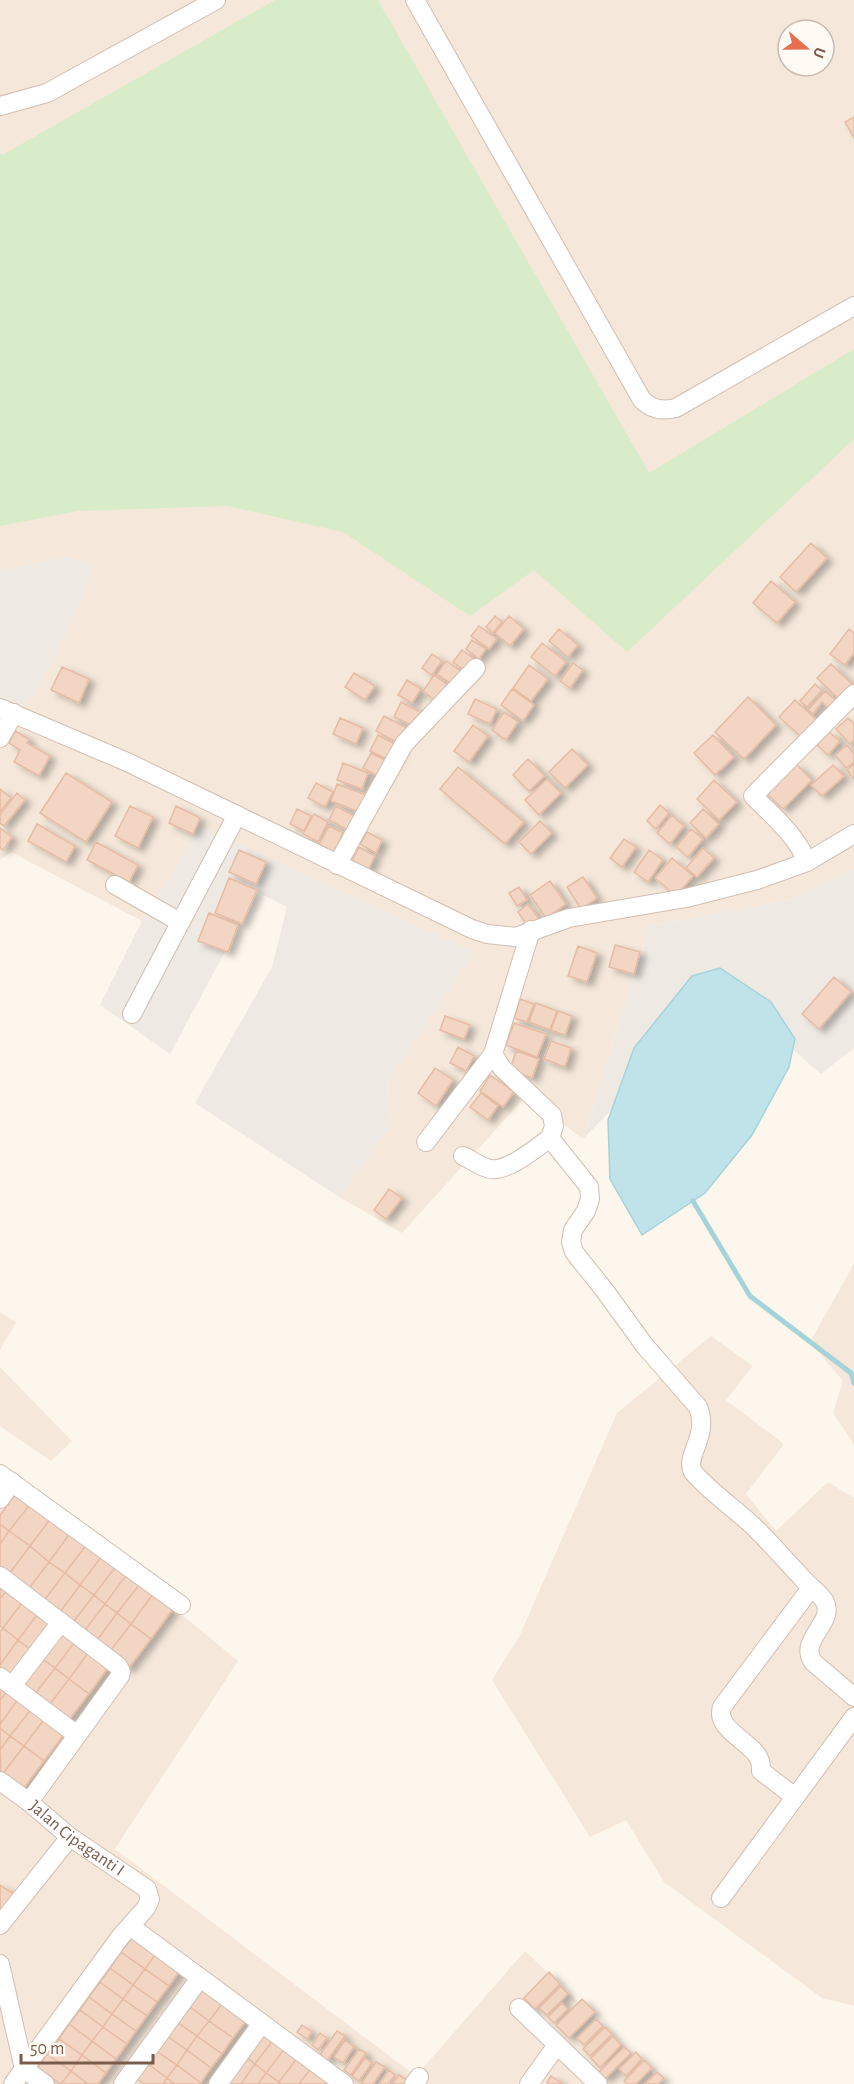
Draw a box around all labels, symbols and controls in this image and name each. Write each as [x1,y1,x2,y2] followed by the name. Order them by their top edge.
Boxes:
[776,18,836,78] north arrow
[810,45,828,60] text: U
[26,1797,127,1880] street label: Jalan Cipaganti I
[21,2027,153,2065] scale bar
[30,2040,64,2058] text: 50 m

